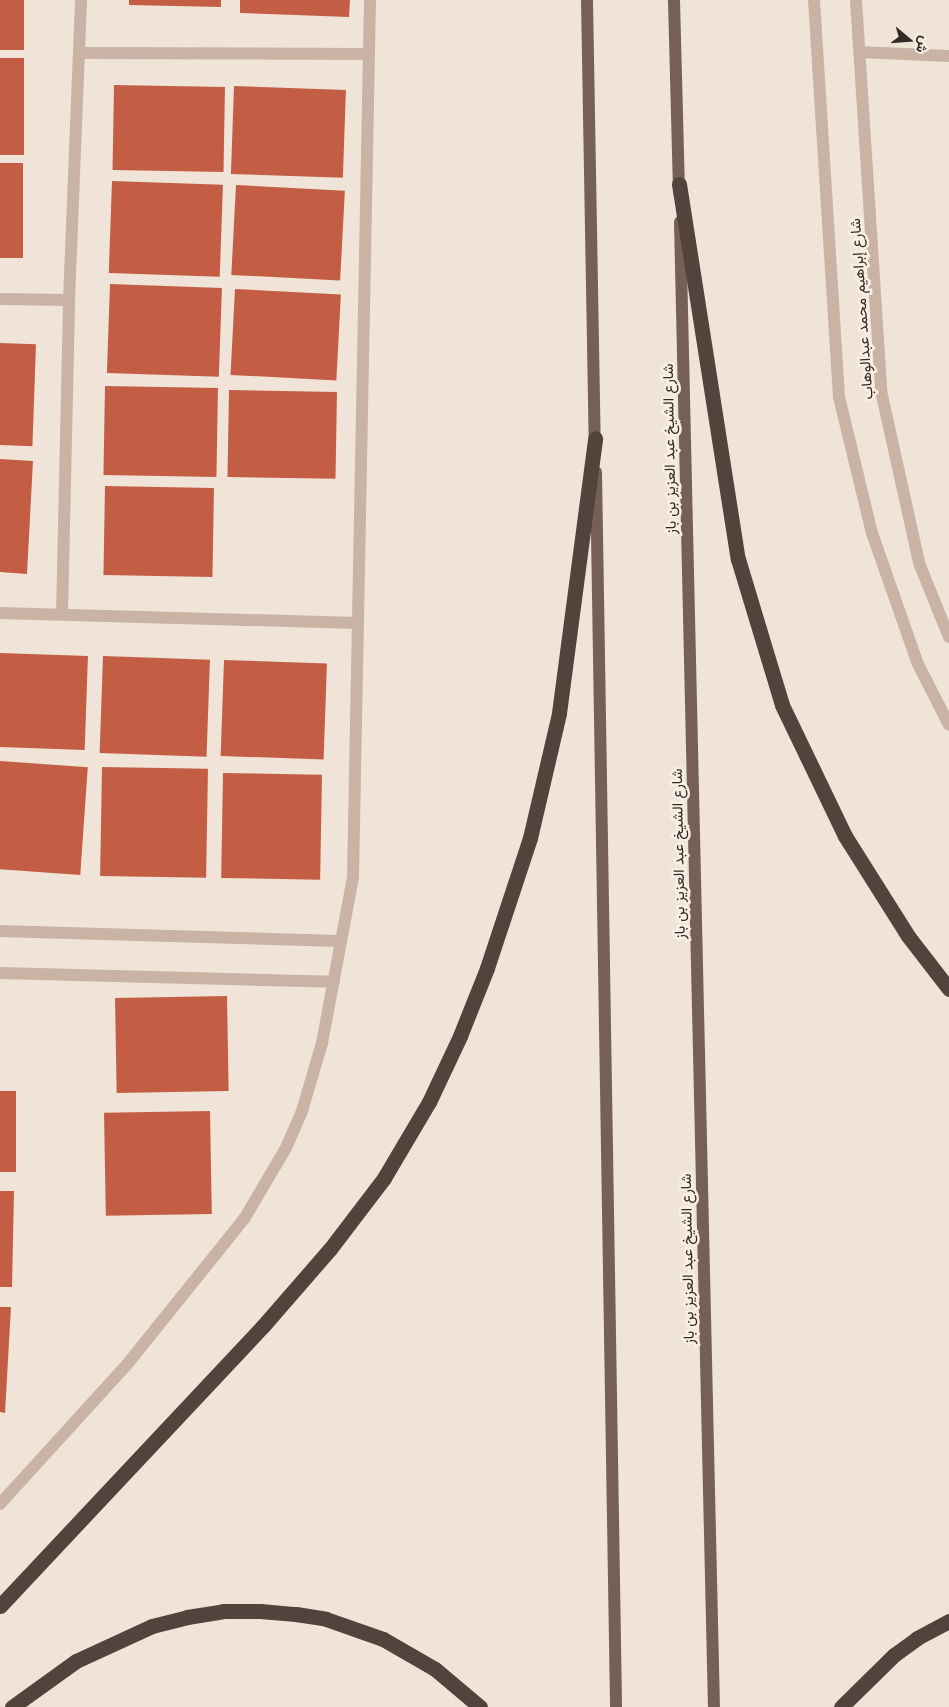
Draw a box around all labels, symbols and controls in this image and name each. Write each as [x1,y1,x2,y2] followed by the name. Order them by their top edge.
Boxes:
[884,15,934,65] north arrow
[913,34,933,55] text: ش
[846,218,876,400] street label: شارع إبراهيم محمد عبدالوهاب
[659,363,679,535] street label: شارع الشيخ عبد العزيز بن باز
[668,768,688,940] street label: شارع الشيخ عبد العزيز بن باز
[677,1173,697,1345] street label: شارع الشيخ عبد العزيز بن باز

